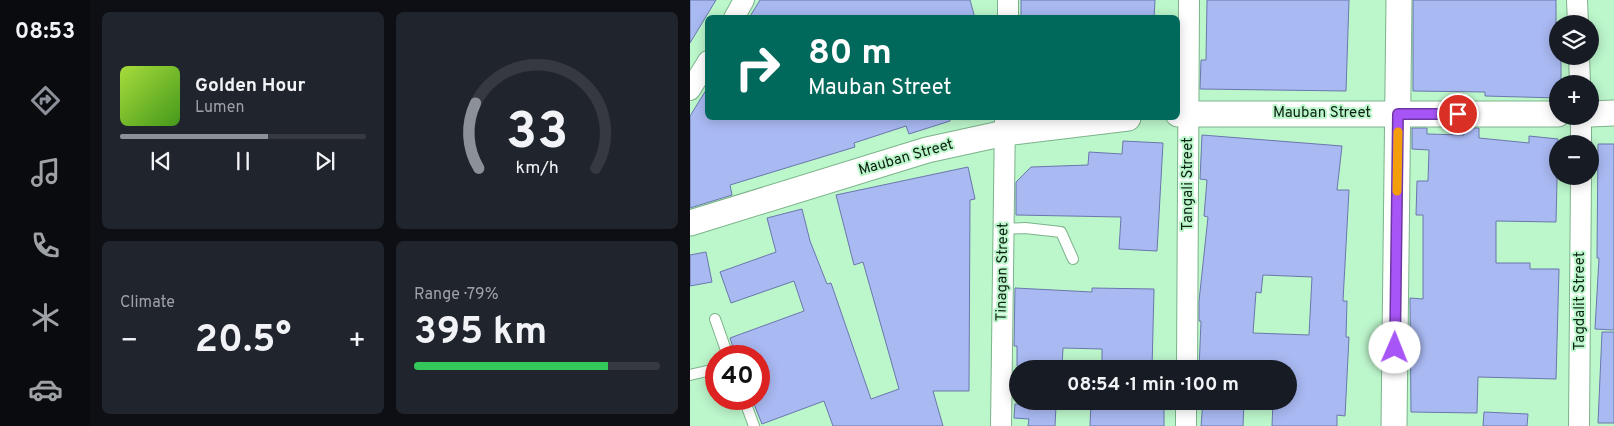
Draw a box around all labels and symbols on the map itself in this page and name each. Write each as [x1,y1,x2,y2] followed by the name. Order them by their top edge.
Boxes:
[1437,93,1479,135] pin
[1273,104,1371,123] street label: Mauban Street
[856,135,956,181] street label: Mauban Street
[1179,137,1198,231] street label: Tangali Street
[993,222,1013,322] street label: Tinagan Street
[1571,252,1590,350] street label: Tagdalit Street
[1368,321,1420,373] position arrow
[705,345,770,410] speed limit sign: 40

